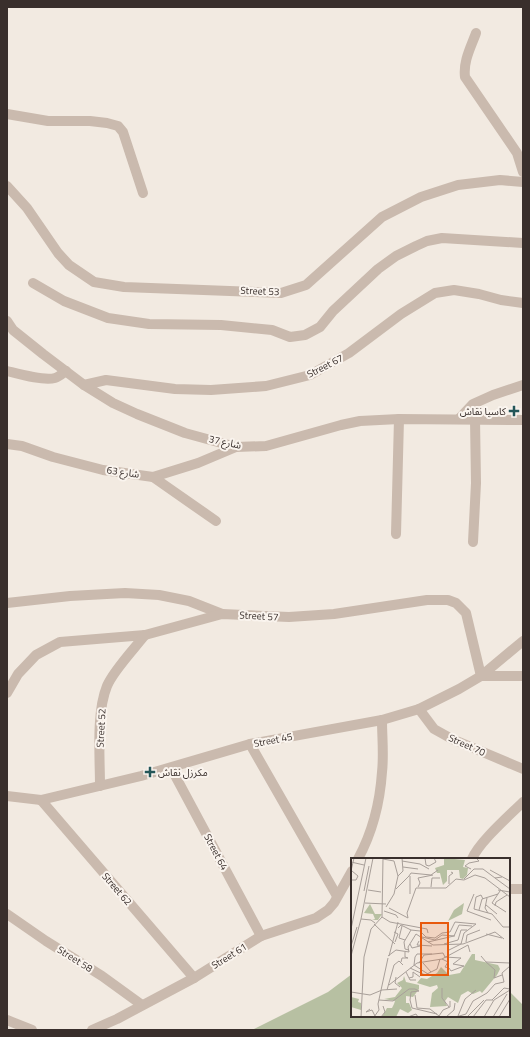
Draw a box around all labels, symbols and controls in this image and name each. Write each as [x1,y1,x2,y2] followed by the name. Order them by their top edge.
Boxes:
[240,283,280,299] street label: Street 53
[304,350,346,382] street label: Street 67
[460,404,507,419] place label: كاسيا نقاش
[509,406,519,416] marker: كاسيا نقاش
[207,431,243,453] street label: شارع 37
[106,462,140,482] street label: شارع 63
[239,607,279,625] street label: Street 57
[92,708,110,748] street label: Street 52
[252,729,294,751] street label: Street 45
[446,730,488,760] street label: Street 70
[158,765,208,780] place label: مكرزل نقاش
[145,767,155,777] marker: مكرزل نقاش
[200,831,232,873] street label: Street 64
[351,858,510,1017] inset map
[98,869,136,909] street label: Street 62
[208,939,250,973] street label: Street 61
[54,942,96,976] street label: Street 58

